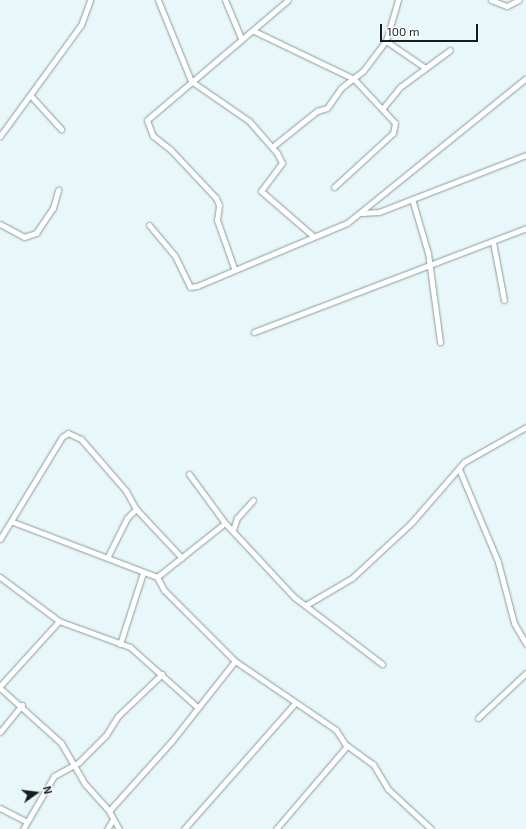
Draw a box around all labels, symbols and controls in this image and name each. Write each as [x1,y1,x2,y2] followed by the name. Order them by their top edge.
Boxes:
[382,16,480,42] scale bar
[387,24,419,38] text: 100 m
[16,773,56,813] north arrow
[41,785,55,795] text: N

